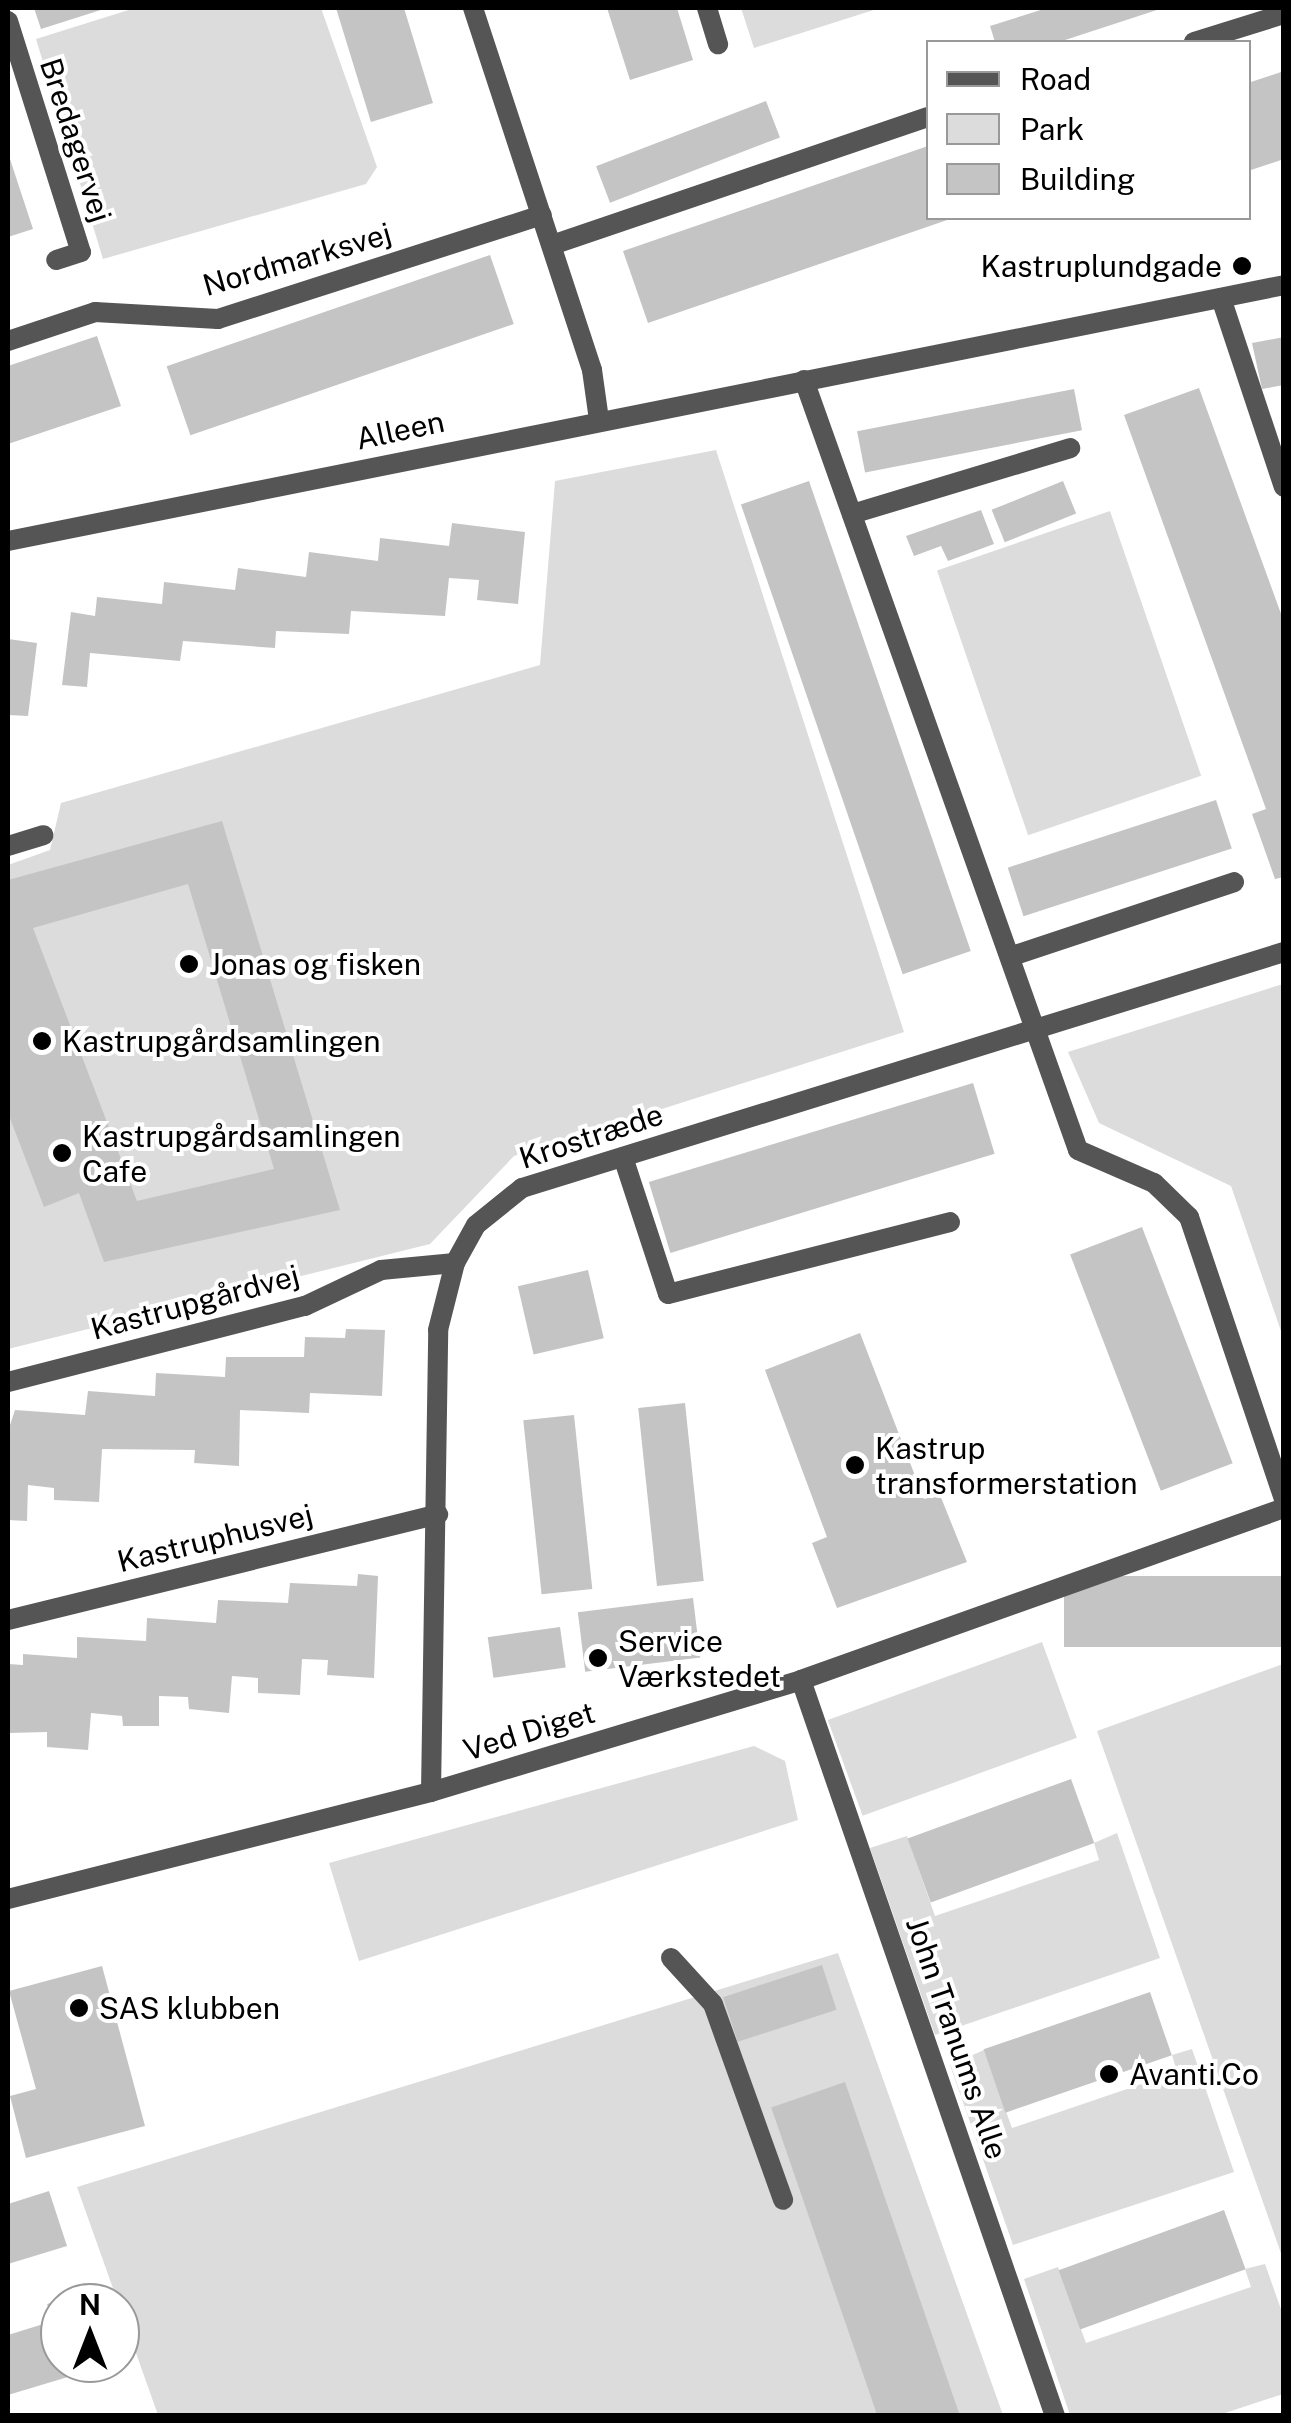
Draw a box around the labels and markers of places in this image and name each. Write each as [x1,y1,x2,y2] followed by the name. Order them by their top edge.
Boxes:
[981,248,1222,284] place label: Kastruplundgade
[1231,255,1253,277] marker: Kastruplundgade
[209,946,422,982] place label: Jonas og fisken
[178,953,200,975] marker: Jonas og fisken
[62,1023,381,1059] place label: Kastrupgårdsamlingen
[31,1030,53,1052] marker: Kastrupgårdsamlingen
[82,1118,401,1188] place label: Kastrupgårdsamlingen Cafe
[51,1142,73,1164] marker: Kastrupgårdsamlingen Cafe
[875,1430,1137,1500] place label: Kastrup transformerstation
[844,1454,866,1476] marker: Kastrup transformerstation
[618,1623,781,1694] place label: Service Værkstedet
[587,1647,609,1669] marker: Service Værkstedet
[99,1990,280,2026] place label: SAS klubben
[68,1997,90,2019] marker: SAS klubben
[1129,2056,1259,2092] place label: Avanti.Co
[1098,2063,1120,2085] marker: Avanti.Co

